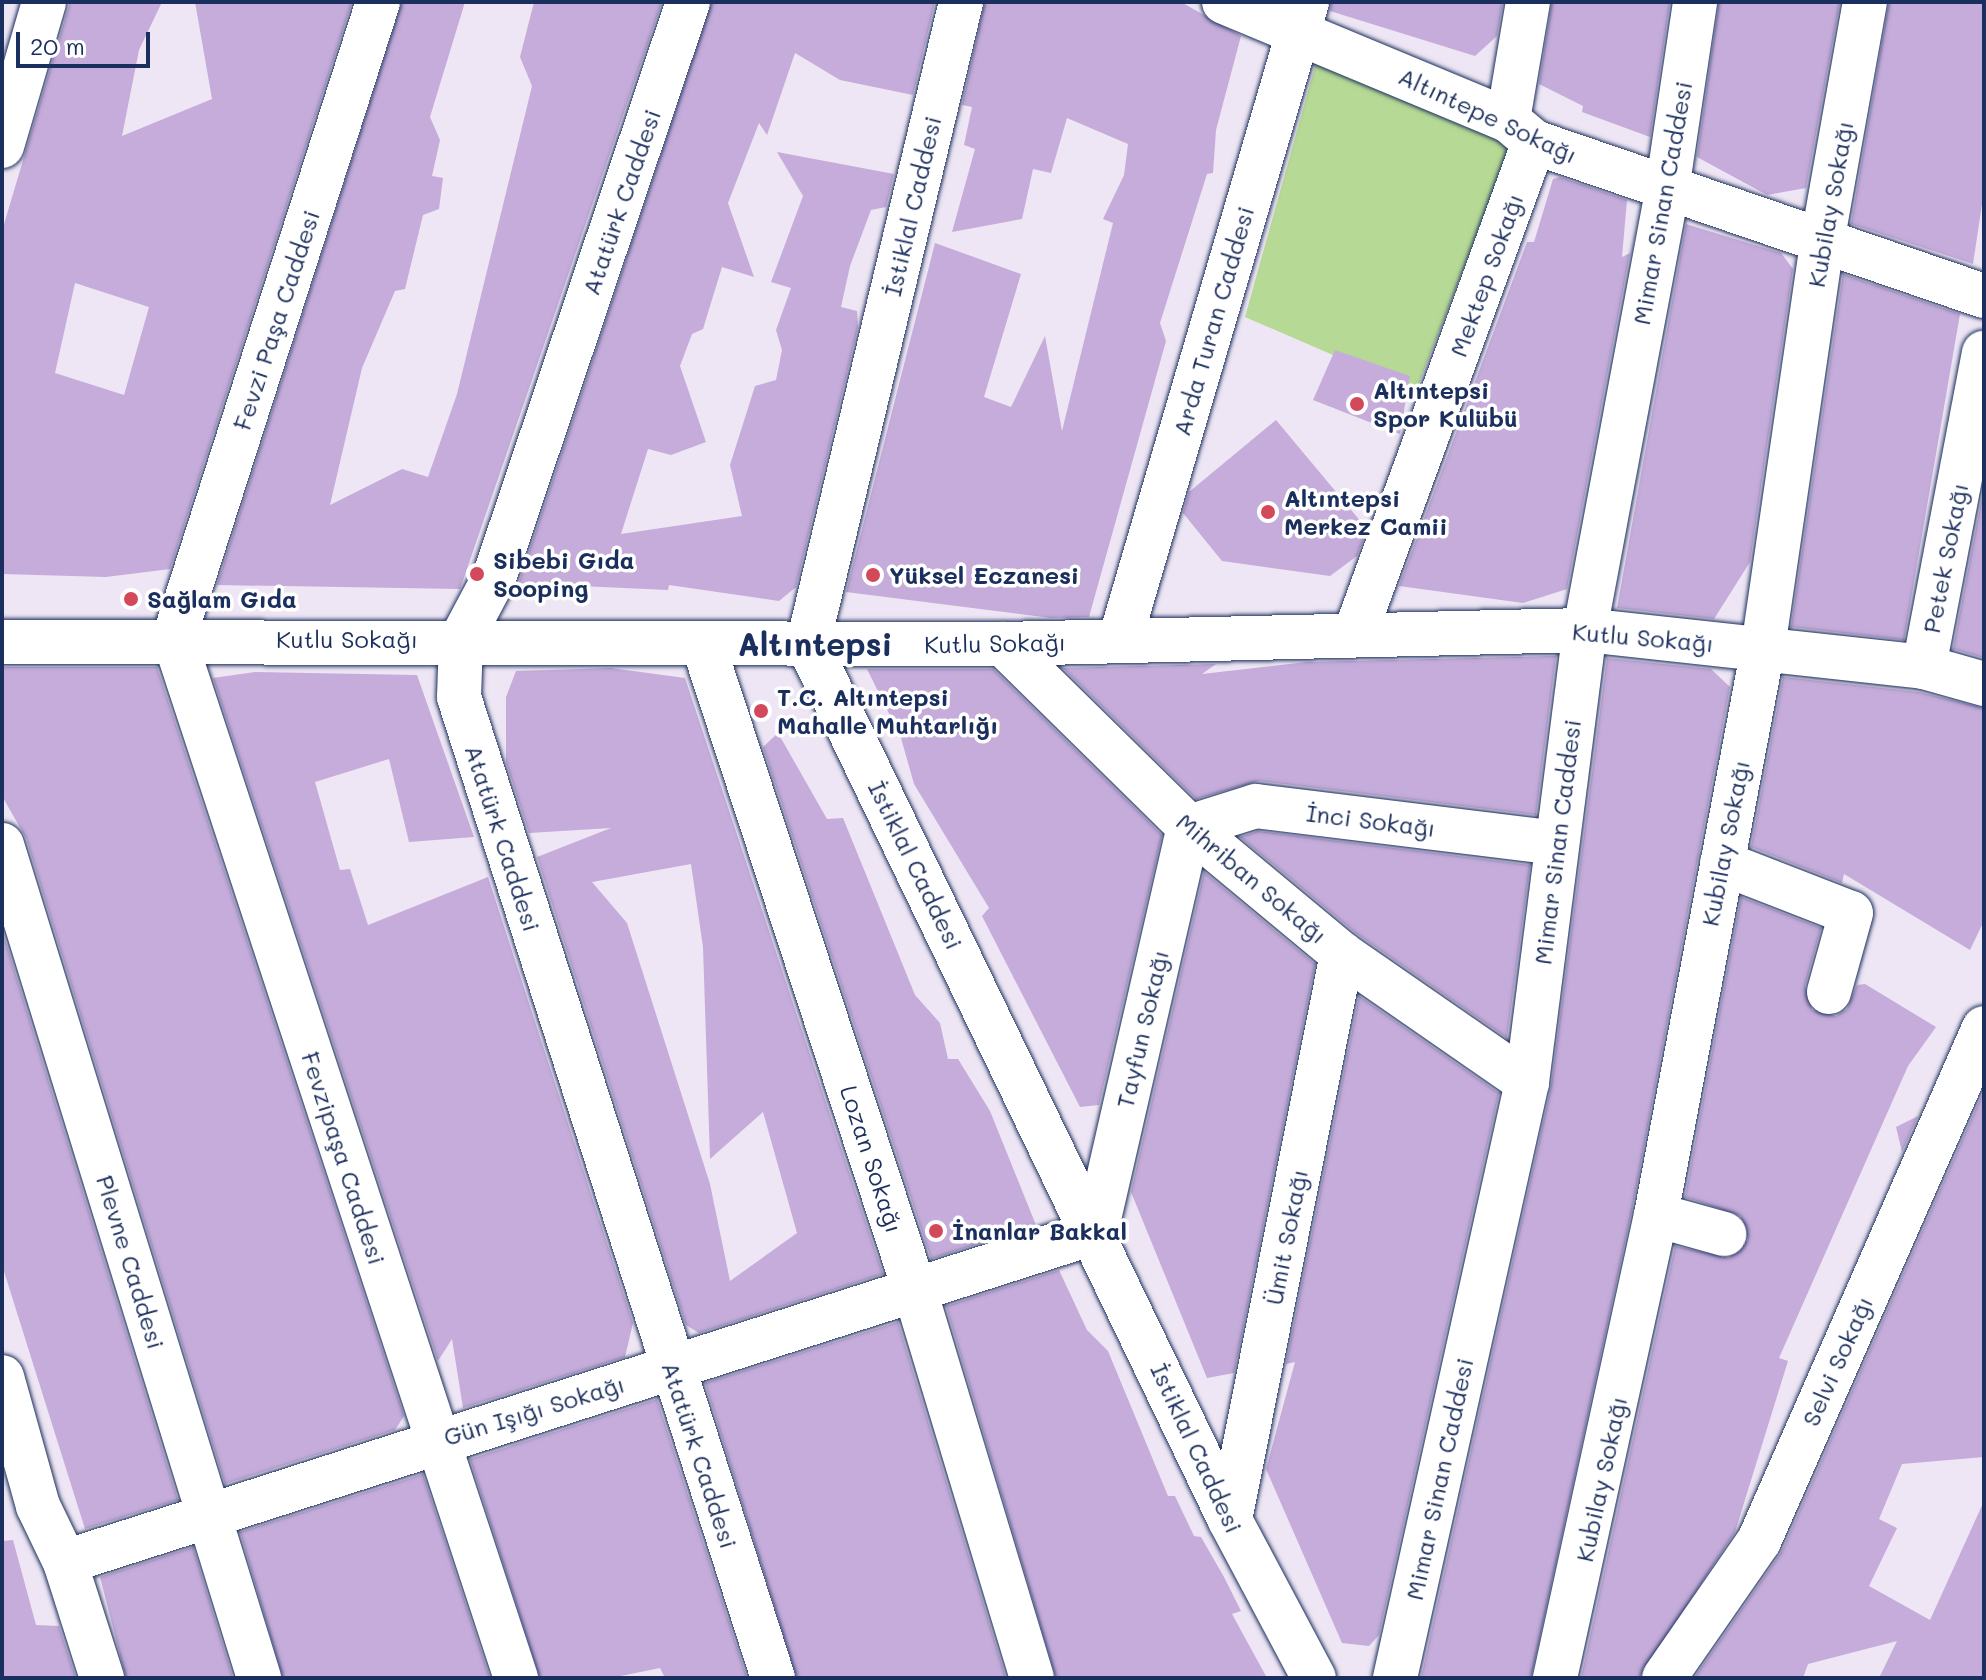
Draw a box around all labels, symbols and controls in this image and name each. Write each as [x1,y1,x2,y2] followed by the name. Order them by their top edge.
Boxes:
[20,16,154,66] scale bar
[30,30,85,61] text: 20 m
[1394,61,1582,169] street label: Altıntepe Sokağı
[1626,79,1698,327] street label: Mimar Sinan Caddesi
[576,105,666,299] street label: Atatürk Caddesi
[877,113,947,299] street label: İstiklal Caddesi
[1801,119,1859,289] street label: Kubilay Sokağı
[1443,189,1529,361] street label: Mektep Sokağı
[1166,203,1260,439] street label: Arda Turan Caddesi
[227,206,325,434] street label: Fevzi Paşa Caddesi
[1373,376,1518,432] place label: Altıntepsi Spor Kulübü
[1348,395,1366,413] marker: Altıntepsi Spor Kulübü
[1916,481,1974,635] street label: Petek Sokağı
[1284,484,1447,540] place label: Altıntepsi Merkez Camii
[1259,503,1277,521] marker: Altıntepsi Merkez Camii
[493,546,635,602] place label: Sibebi Gıda Sooping
[889,561,1079,589] place label: Yüksel Eczanesi
[468,565,486,583] marker: Sibebi Gıda Sooping
[864,566,882,584] marker: Yüksel Eczanesi
[147,585,297,613] place label: Sağlam Gıda
[122,590,140,608] marker: Sağlam Gıda
[1571,616,1715,658] street label: Kutlu Sokağı
[737,624,893,662] district label: Altıntepsi
[276,625,418,653] street label: Kutlu Sokağı
[924,627,1066,659] street label: Kutlu Sokağı
[777,683,998,739] place label: T.C. Altıntepsi Mahalle Muhtarlığı
[752,702,770,720] marker: T.C. Altıntepsi Mahalle Muhtarlığı
[1528,718,1586,966] street label: Mimar Sinan Caddesi
[459,741,547,935] street label: Atatürk Caddesi
[1695,758,1755,928] street label: Kubilay Sokağı
[863,776,969,954] street label: İstiklal Caddesi
[1305,798,1437,842] street label: İnci Sokağı
[1171,807,1333,949] street label: Mihriban Sokağı
[1110,947,1174,1111] street label: Tayfun Sokağı
[296,1048,392,1268] street label: Fevzipaşa Caddesi
[835,1082,909,1236] street label: Lozan Sokağı
[1259,1167,1313,1307] street label: Ümit Sokağı
[91,1172,171,1352] street label: Plevne Caddesi
[952,1217,1127,1245] place label: İnanlar Bakkal
[927,1222,945,1240] marker: İnanlar Bakkal
[1796,1292,1878,1430] street label: Selvi Sokağı
[1399,1355,1479,1603] street label: Mimar Sinan Caddesi
[656,1358,744,1552] street label: Atatürk Caddesi
[1145,1359,1249,1537] street label: İstiklal Caddesi
[440,1369,628,1451] street label: Gün Işığı Sokağı
[1569,1394,1633,1564] street label: Kubilay Sokağı

